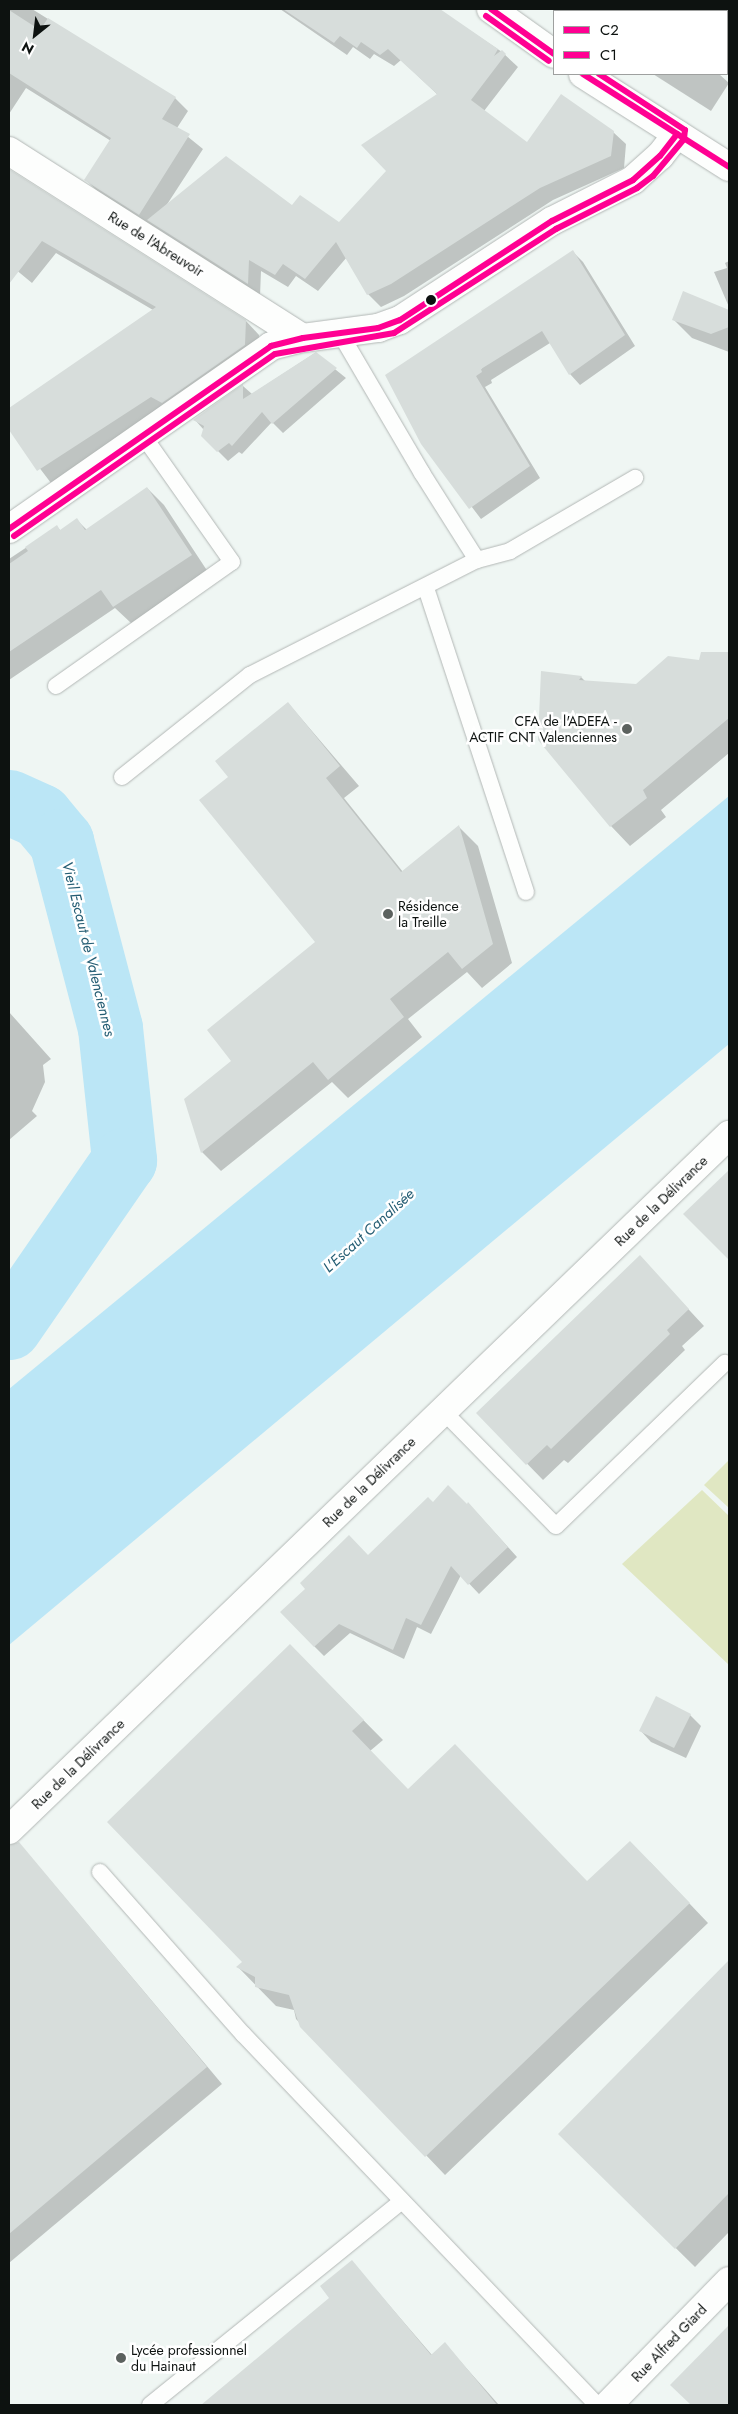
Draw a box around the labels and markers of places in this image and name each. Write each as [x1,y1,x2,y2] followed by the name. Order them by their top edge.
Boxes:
[426,295,436,305] unlabelled marker
[469,713,617,746] place label: CFA de l'ADEFA - ACTIF CNT Valenciennes
[621,723,633,735] marker: CFA de l'ADEFA - ACTIF CNT Valenciennes
[398,898,459,930] place label: Résidence la Treille
[382,908,394,920] marker: Résidence la Treille
[131,2342,247,2374] place label: Lycée professionnel du Hainaut
[115,2352,127,2364] marker: Lycée professionnel du Hainaut

